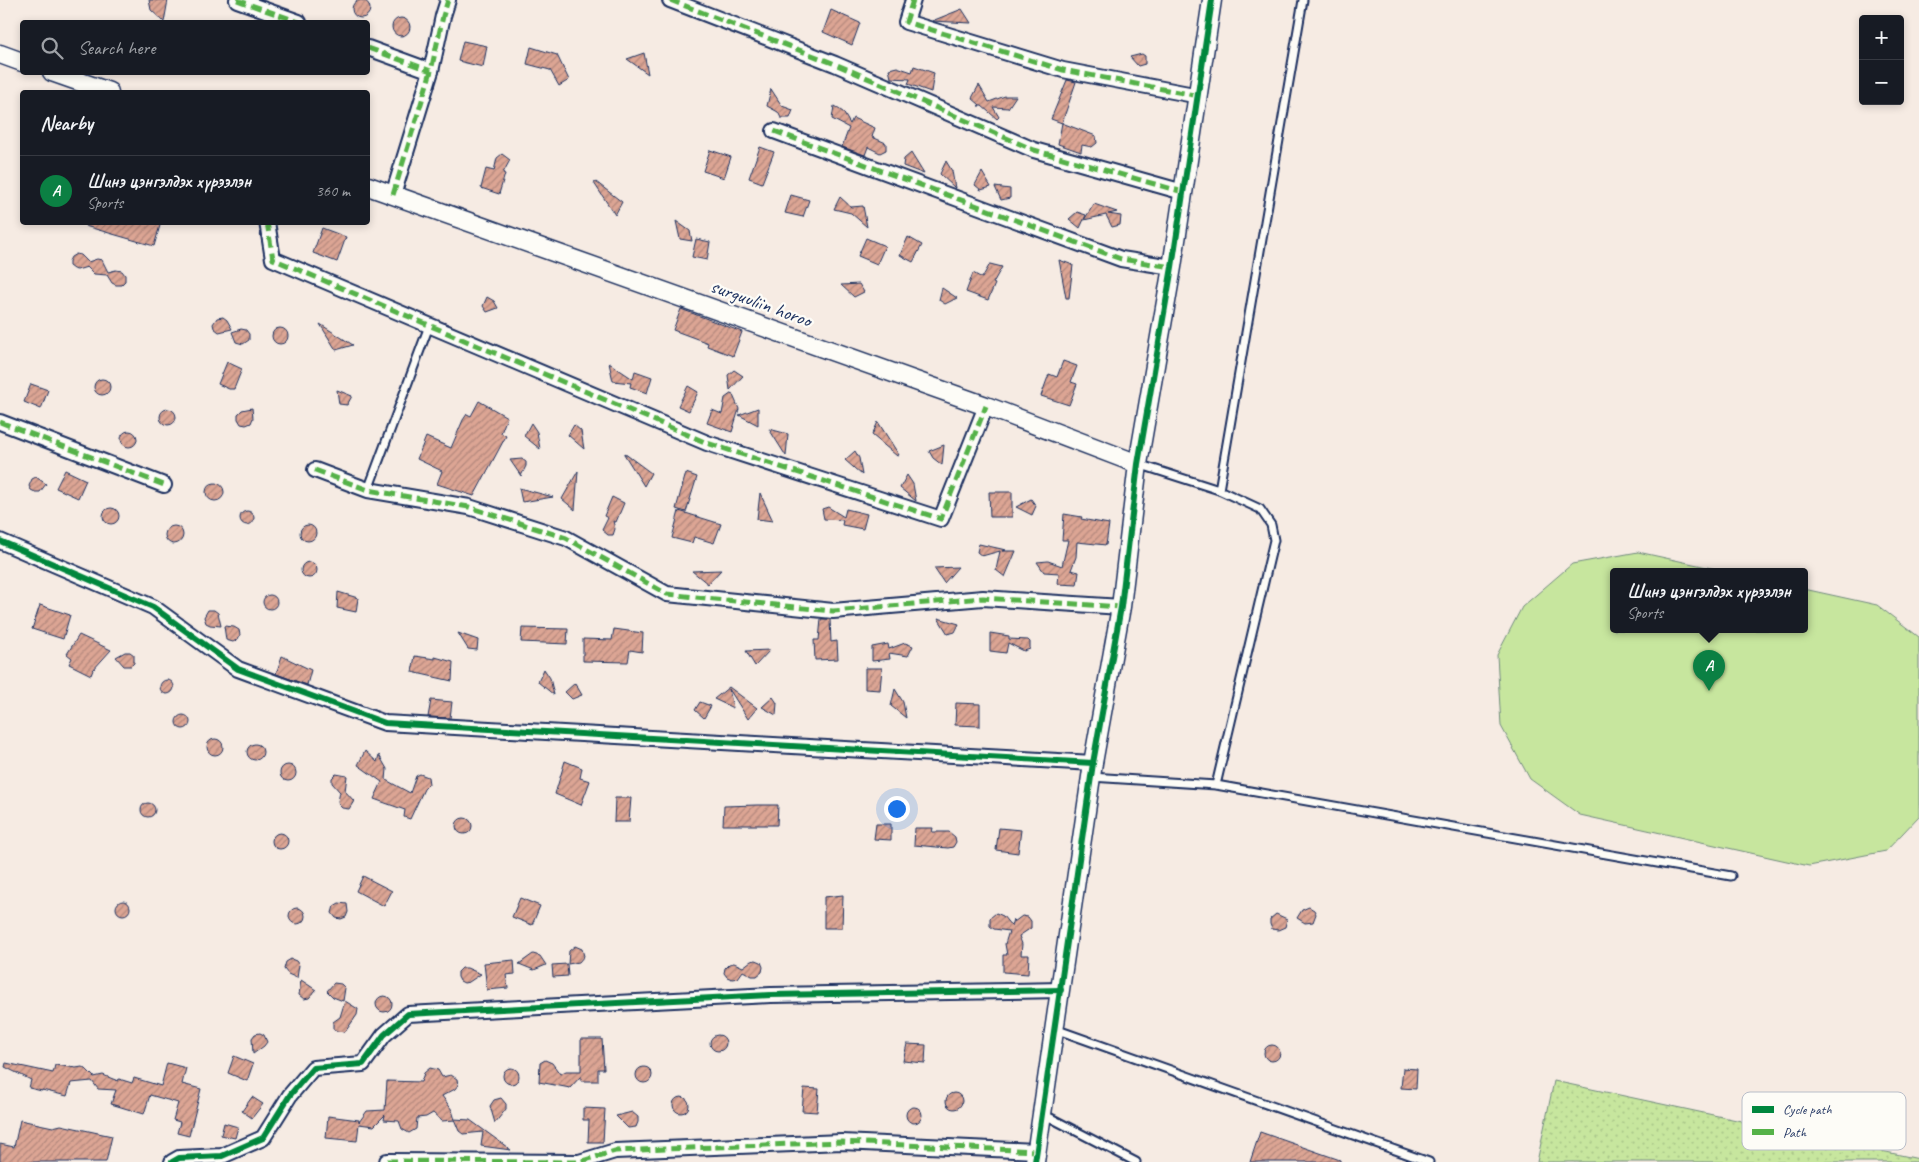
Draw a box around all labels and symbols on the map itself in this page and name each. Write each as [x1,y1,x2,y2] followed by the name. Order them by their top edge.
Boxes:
[707,273,817,333] street label: surguuliin horoo
[1693,650,1725,691] pin: A
[884,796,910,822] your location
[1742,1092,1906,1150] legend
[1783,1101,1832,1118] text: Cycle path
[1783,1124,1807,1141] text: Path

